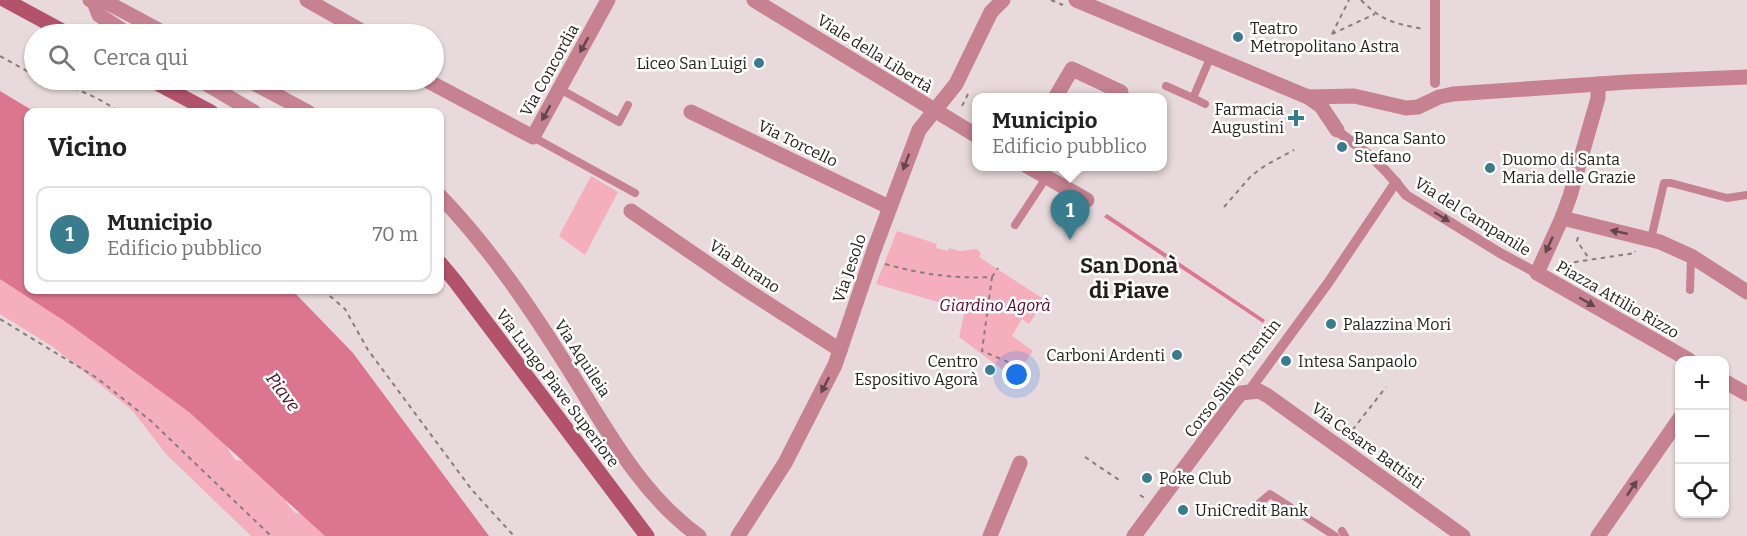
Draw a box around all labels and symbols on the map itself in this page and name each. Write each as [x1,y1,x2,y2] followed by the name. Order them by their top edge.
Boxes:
[814,10,936,97] street label: Viale della Libertà
[1250,19,1400,56] place label: Teatro Metropolitano Astra
[516,21,583,120] street label: Via Concordia
[1231,30,1245,44] marker: Teatro Metropolitano Astra
[579,36,589,53] one-way arrow
[637,54,747,73] place label: Liceo San Luigi
[752,56,766,70] marker: Liceo San Luigi
[1211,100,1284,137] place label: Farmacia Augustini
[541,105,551,122] one-way arrow
[1289,111,1303,125] marker: Farmacia Augustini
[755,116,841,171] street label: Via Torcello
[1354,129,1446,166] place label: Banca Santo Stefano
[1335,140,1349,154] marker: Banca Santo Stefano
[1502,150,1636,187] place label: Duomo di Santa Maria delle Grazie
[901,153,910,171] one-way arrow
[1483,161,1497,175] marker: Duomo di Santa Maria delle Grazie
[1411,173,1534,260] street label: Via del Campanile
[1050,190,1090,240] pin: 1
[1434,212,1450,223] one-way arrow
[1610,226,1629,236] one-way arrow
[829,231,870,305] street label: Via Jesolo
[706,236,784,297] street label: Via Burano
[1545,237,1554,254] one-way arrow
[1080,252,1179,304] district label: San Donà di Piave
[1553,257,1683,342] street label: Piazza Attilio Rizzo
[939,296,1051,315] park label: Giardino Agorà
[1579,297,1596,307] one-way arrow
[492,306,623,471] street label: Via Lungo Piave Superiore
[1180,315,1284,441] street label: Corso Silvio Trentin
[1343,315,1451,334] place label: Palazzina Mori
[551,316,615,401] street label: Via Aquileia
[1324,317,1338,331] marker: Palazzina Mori
[1046,346,1165,365] place label: Carboni Ardenti
[1170,348,1184,362] marker: Carboni Ardenti
[855,352,978,389] place label: Centro Espositivo Agorà
[1298,352,1417,371] place label: Intesa Sanpaolo
[1279,354,1293,368] marker: Intesa Sanpaolo
[1002,360,1031,389] your location
[983,363,997,377] marker: Centro Espositivo Agorà
[261,368,305,416] water label: Piave
[821,376,830,393] one-way arrow
[1308,398,1428,493] street label: Via Cesare Battisti
[1159,469,1232,488] place label: Poke Club
[1140,471,1154,485] marker: Poke Club
[1626,480,1637,496] one-way arrow
[1195,501,1308,520] place label: UniCredit Bank
[1176,503,1190,517] marker: UniCredit Bank

